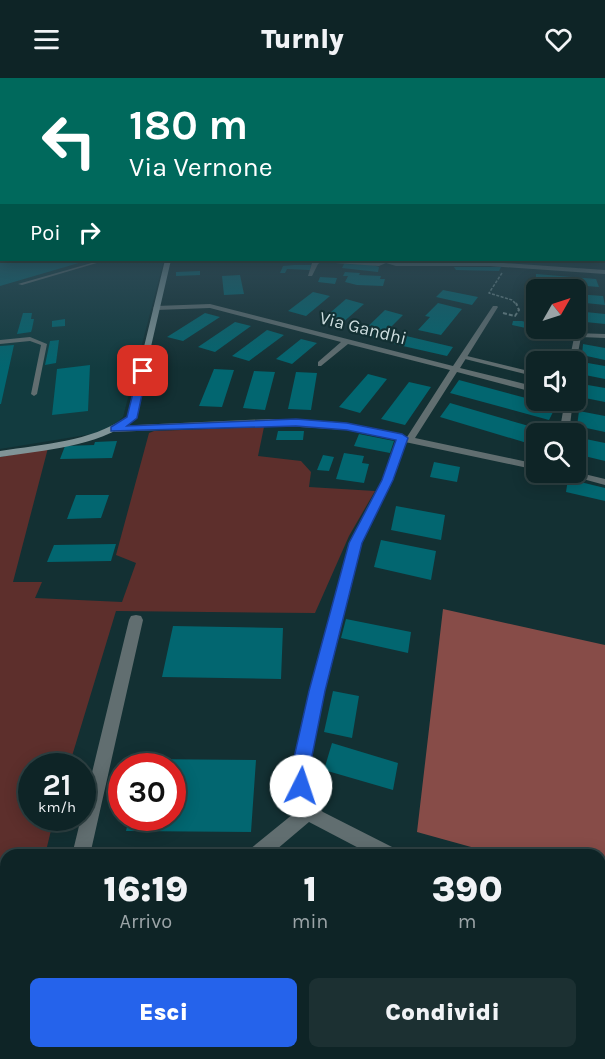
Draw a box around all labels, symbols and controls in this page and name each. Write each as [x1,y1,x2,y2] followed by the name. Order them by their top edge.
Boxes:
[30,23,63,56] icon: menu
[261,23,344,55] text: Turnly
[542,23,575,56] icon: heart
[129,100,248,150] text: 180 m
[30,102,108,180] icon: left
[129,151,273,183] text: Via Vernone
[73,216,106,249] icon: right
[30,220,61,246] text: Poi
[526,279,586,339] north arrow
[526,279,586,483] map controls
[317,307,409,349] street label: Via Gandhi
[117,345,168,396] pin
[526,351,586,411] button: sound
[126,354,159,387] icon: arrive
[526,423,586,483] button: search
[108,753,186,831] speed limit sign: 30
[269,754,333,818] position arrow
[43,767,71,803] text: 21
[38,798,76,816] text: km/h
[103,868,188,910] text: 16:19
[303,868,317,910] text: 1
[432,868,503,910] text: 390
[119,910,172,933] text: Arrivo
[292,910,328,933] text: min
[458,910,477,933] text: m
[30,978,297,1047] button: Esci
[309,978,576,1047] button: Condividi

